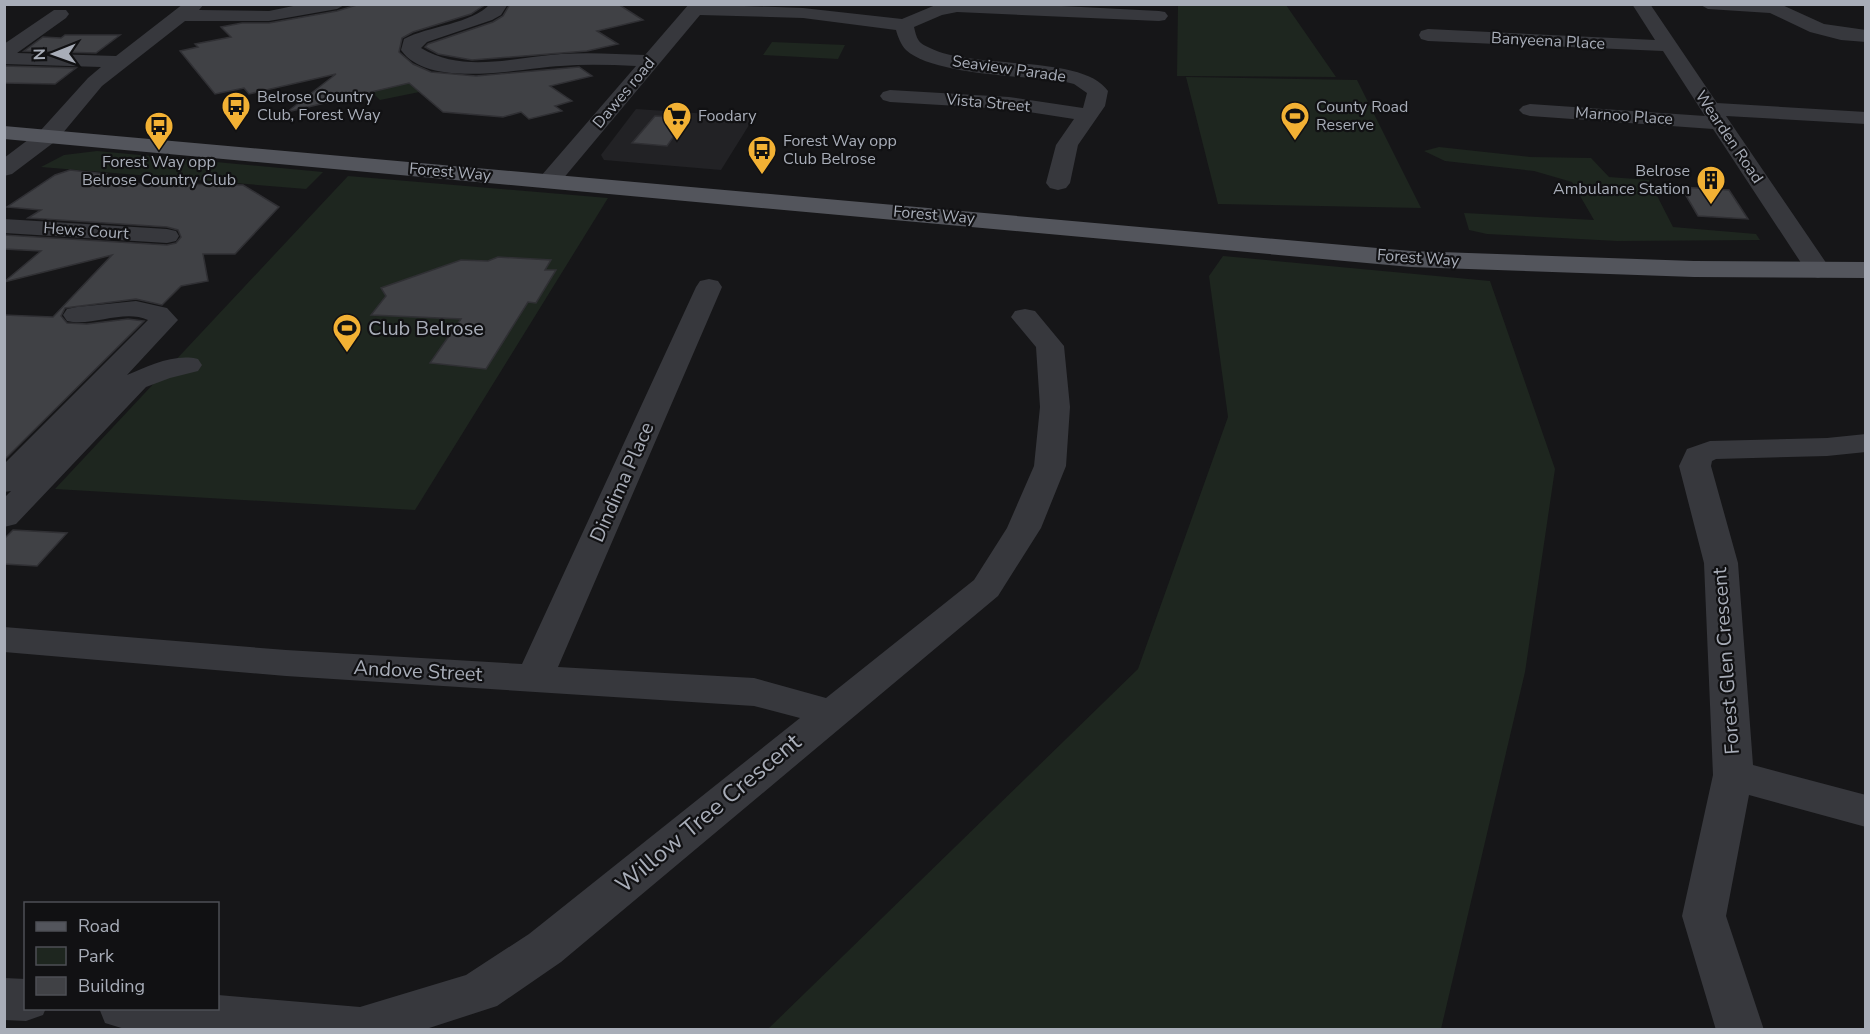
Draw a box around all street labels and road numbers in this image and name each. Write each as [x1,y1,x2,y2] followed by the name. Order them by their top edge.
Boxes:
[1490,27,1606,55] street label: Banyeena Place
[951,50,1067,88] street label: Seaview Parade
[588,53,660,133] street label: Dawes road
[1690,86,1768,188] street label: Wearden Road
[944,88,1031,118] street label: Vista Street
[1574,102,1674,130] street label: Marnoo Place
[408,157,493,187] street label: Forest Way
[892,200,977,230] street label: Forest Way
[43,217,130,245] street label: Hews Court
[1376,244,1461,272] street label: Forest Way
[583,418,661,546] street label: Dindima Place
[1706,566,1746,755] street label: Forest Glen Crescent
[353,654,484,688] street label: Andove Street
[608,725,808,900] street label: Willow Tree Crescent

